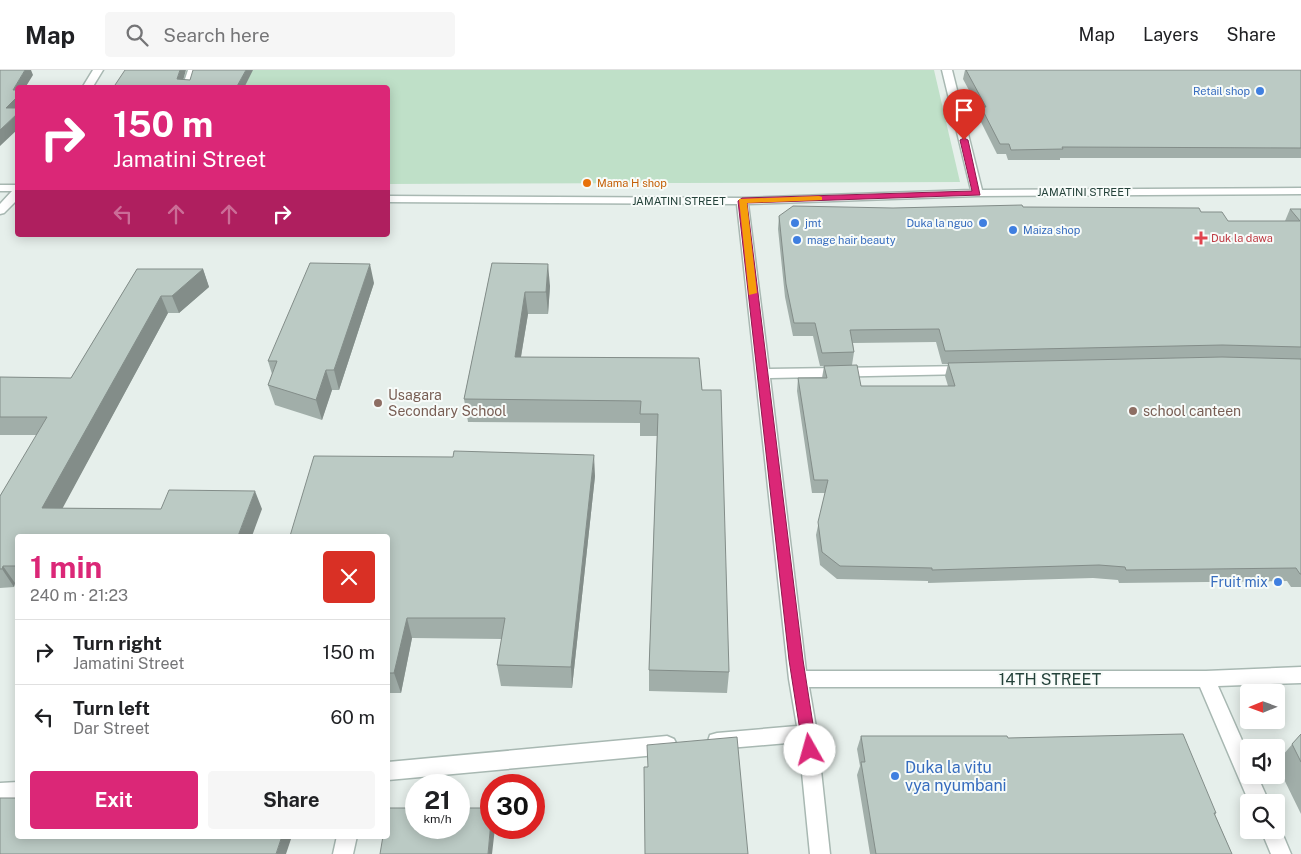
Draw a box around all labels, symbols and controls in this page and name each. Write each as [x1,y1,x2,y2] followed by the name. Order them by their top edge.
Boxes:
[105,12,455,57] search box
[25,21,75,49] text: Map
[123,21,151,49] icon: search
[163,24,270,46] text: Search here
[1079,24,1115,45] text: Map
[1143,24,1199,45] text: Layers
[1227,24,1276,45] text: Share
[1193,85,1250,97] place label: Retail shop
[1254,85,1266,97] marker: Retail shop
[943,89,985,140] pin
[950,96,978,124] icon: arrive
[113,104,213,145] text: 150 m
[30,105,95,170] icon: right
[113,146,266,172] text: Jamatini Street
[581,177,593,189] marker: Mama H shop
[597,177,667,189] place label: Mama H shop
[1037,186,1131,198] street label: JAMATINI STREET
[632,195,726,207] street label: JAMATINI STREET
[109,200,137,228] icon: left
[162,200,190,228] icon: ahead
[215,200,243,228] icon: ahead
[268,200,296,228] icon: right
[789,217,801,229] marker: jmt
[804,217,822,229] place label: jmt
[906,217,973,229] place label: Duka la nguo
[977,217,989,229] marker: Duka la nguo
[1007,224,1019,236] marker: Maiza shop
[1023,224,1081,236] place label: Maiza shop
[1195,232,1207,244] marker: Duk la dawa
[1211,232,1273,244] place label: Duk la dawa
[791,234,803,246] marker: mage hair beauty
[807,234,896,246] place label: mage hair beauty
[388,387,507,419] place label: Usagara Secondary School
[372,397,384,409] marker: Usagara Secondary School
[1143,403,1241,419] place label: school canteen
[1127,405,1139,417] marker: school canteen
[30,549,102,585] text: 1 min
[323,551,375,603] button: close
[1210,574,1268,590] place label: Fruit mix
[1272,576,1284,588] marker: Fruit mix
[30,586,128,605] text: 240 m · 21:23
[73,632,162,654] text: Turn right
[30,638,58,666] icon: right
[322,641,375,663] text: 150 m
[73,654,184,673] text: Jamatini Street
[999,670,1102,689] street label: 14TH STREET
[1240,684,1285,729] north arrow
[1240,684,1285,839] map controls
[73,697,150,719] text: Turn left
[30,703,58,731] icon: left
[331,706,375,728] text: 60 m
[73,719,150,738] text: Dar Street
[783,723,835,775] position arrow
[1240,739,1285,784] button: sound
[905,758,1007,795] place label: Duka la vitu vya nyumbani
[889,770,901,782] marker: Duka la vitu vya nyumbani
[30,771,198,829] button: Exit
[208,771,375,829] button: Share
[480,774,545,839] speed limit sign: 30
[424,785,451,815] text: 21
[1240,794,1285,839] button: search
[423,812,452,826] text: km/h

